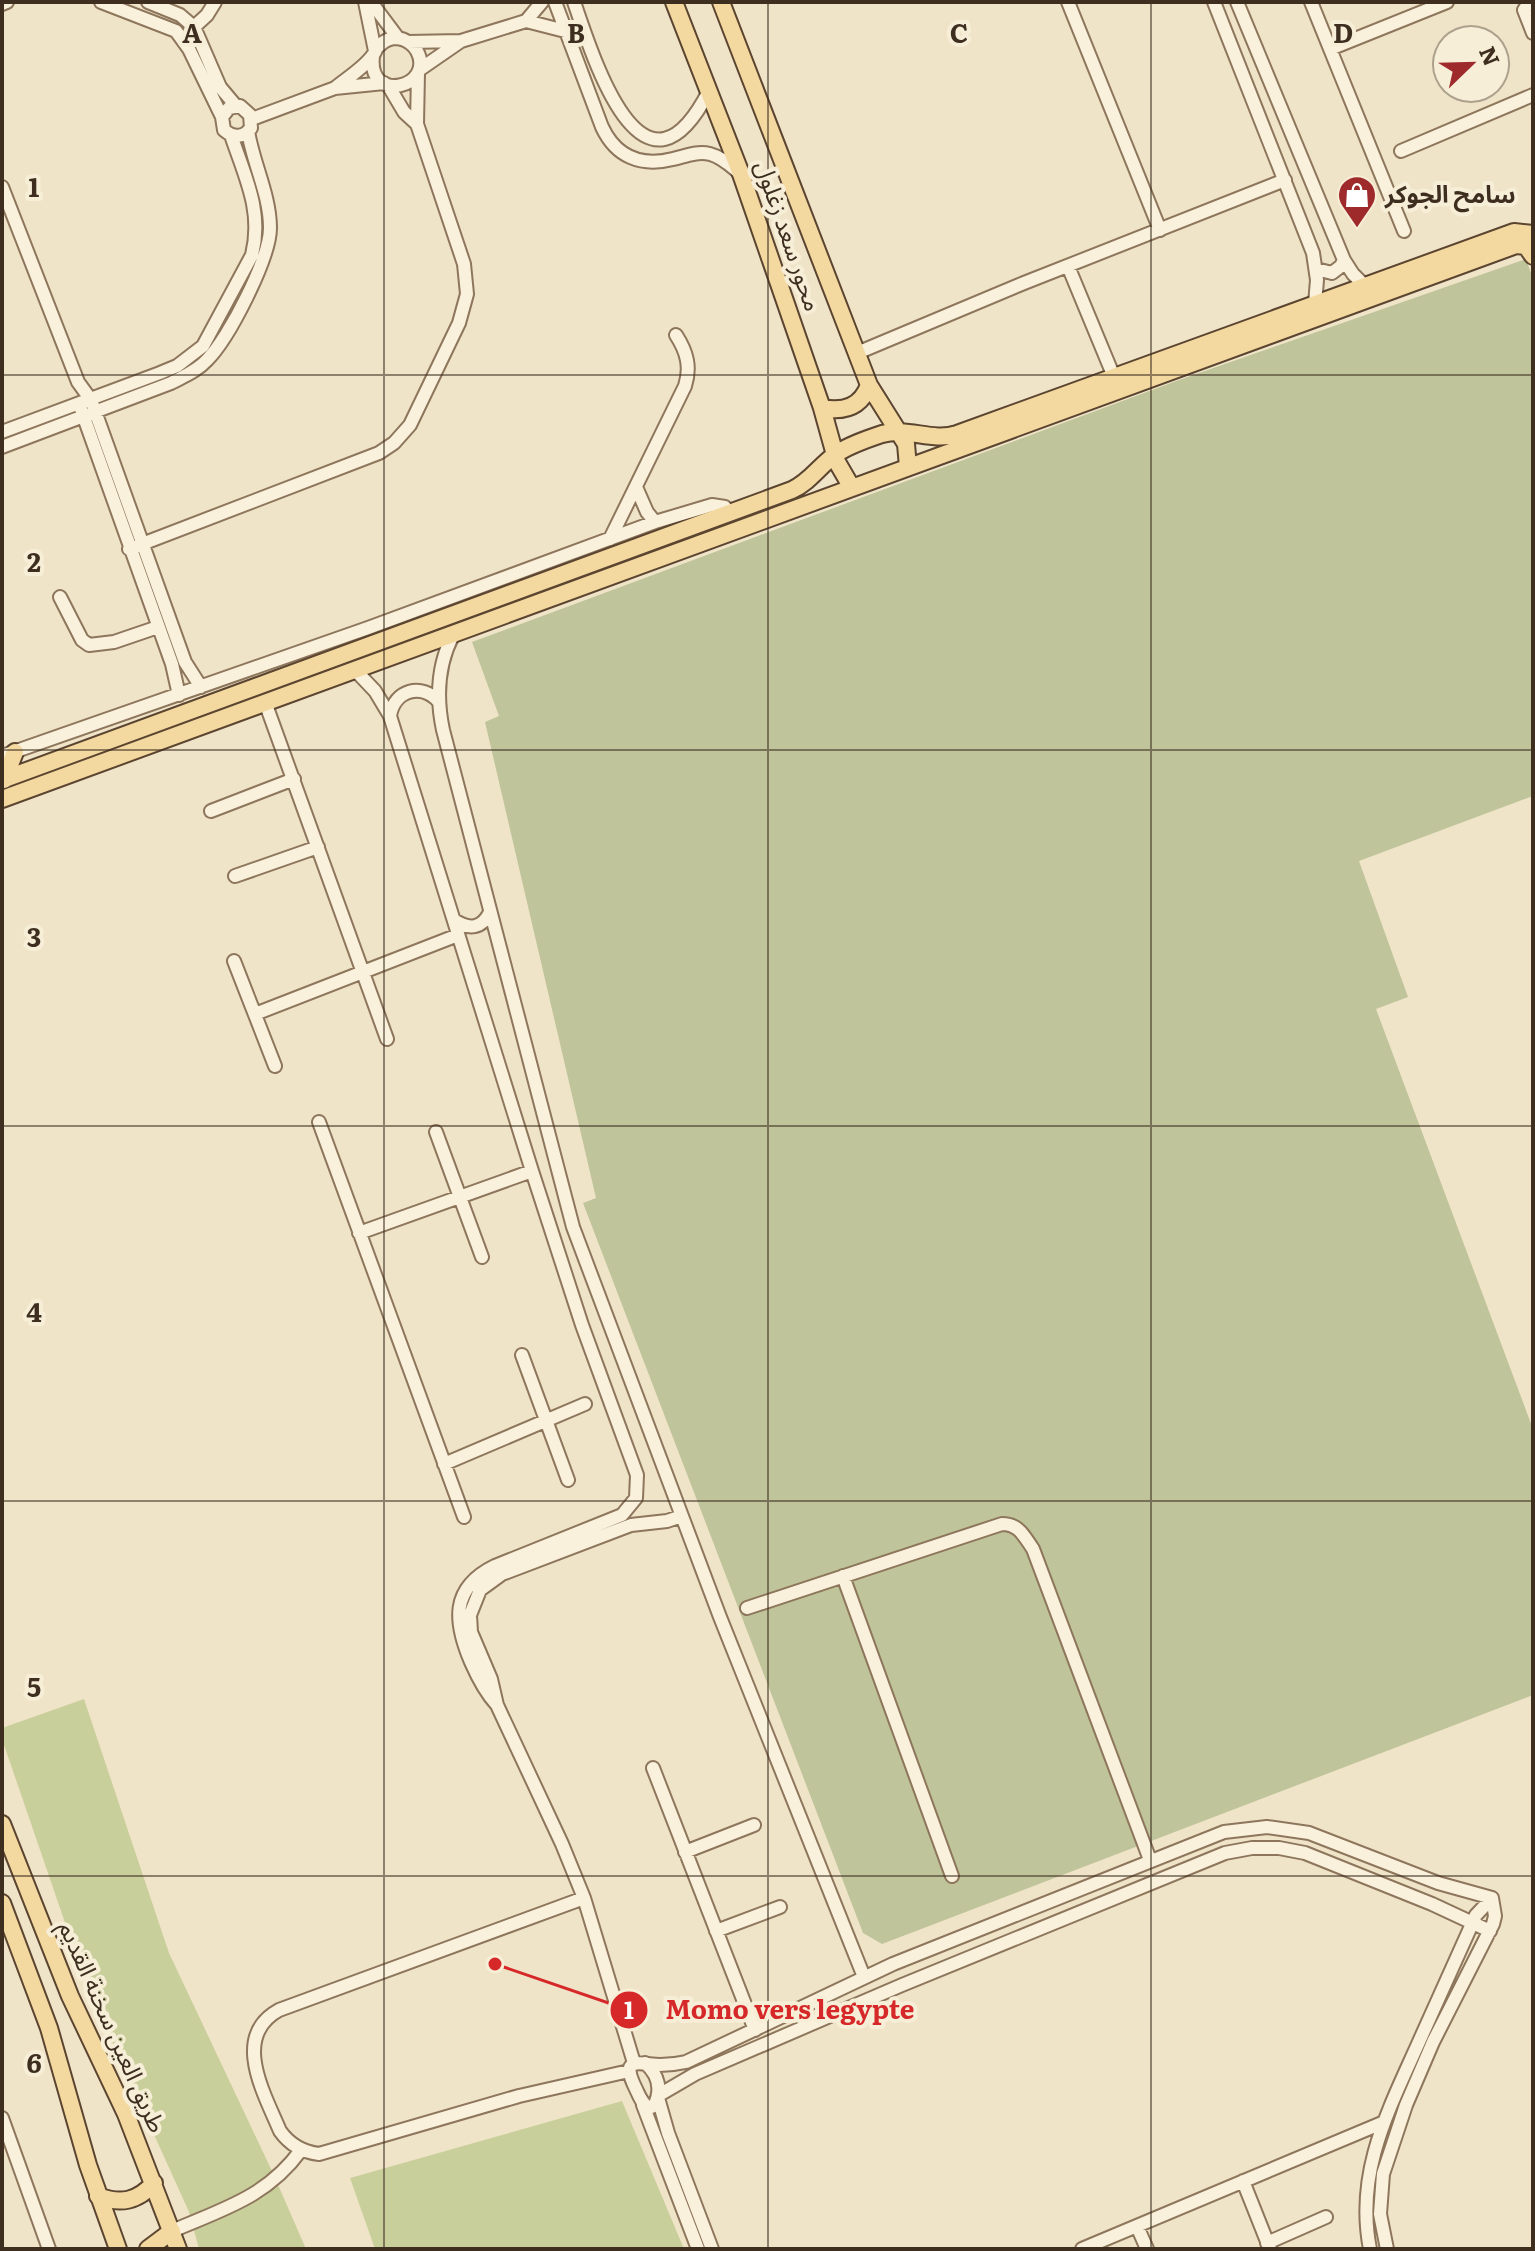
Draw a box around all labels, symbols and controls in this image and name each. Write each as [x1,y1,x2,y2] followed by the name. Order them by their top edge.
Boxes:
[182,12,202,51] text: A
[567,12,585,51] text: B
[950,12,968,51] text: C
[1333,12,1353,51] text: D
[1431,24,1511,104] north arrow
[1472,41,1510,71] text: N
[748,155,833,315] street label: محور سعد زغلول
[29,166,40,205] text: 1
[1336,174,1378,229] shop icon: سامح الجوكر
[1384,175,1516,213] place label: سامح الجوكر
[27,541,41,580] text: 2
[27,916,41,955] text: 3
[26,1291,42,1330] text: 4
[27,1666,41,1705] text: 5
[50,1915,177,2138] street label: طريق العين سخنة القديم
[609,1985,930,2035] callout: Momo vers legypte
[665,1988,915,2027] text: Momo vers legypte
[624,1991,634,2026] text: 1
[26,2042,42,2081] text: 6

